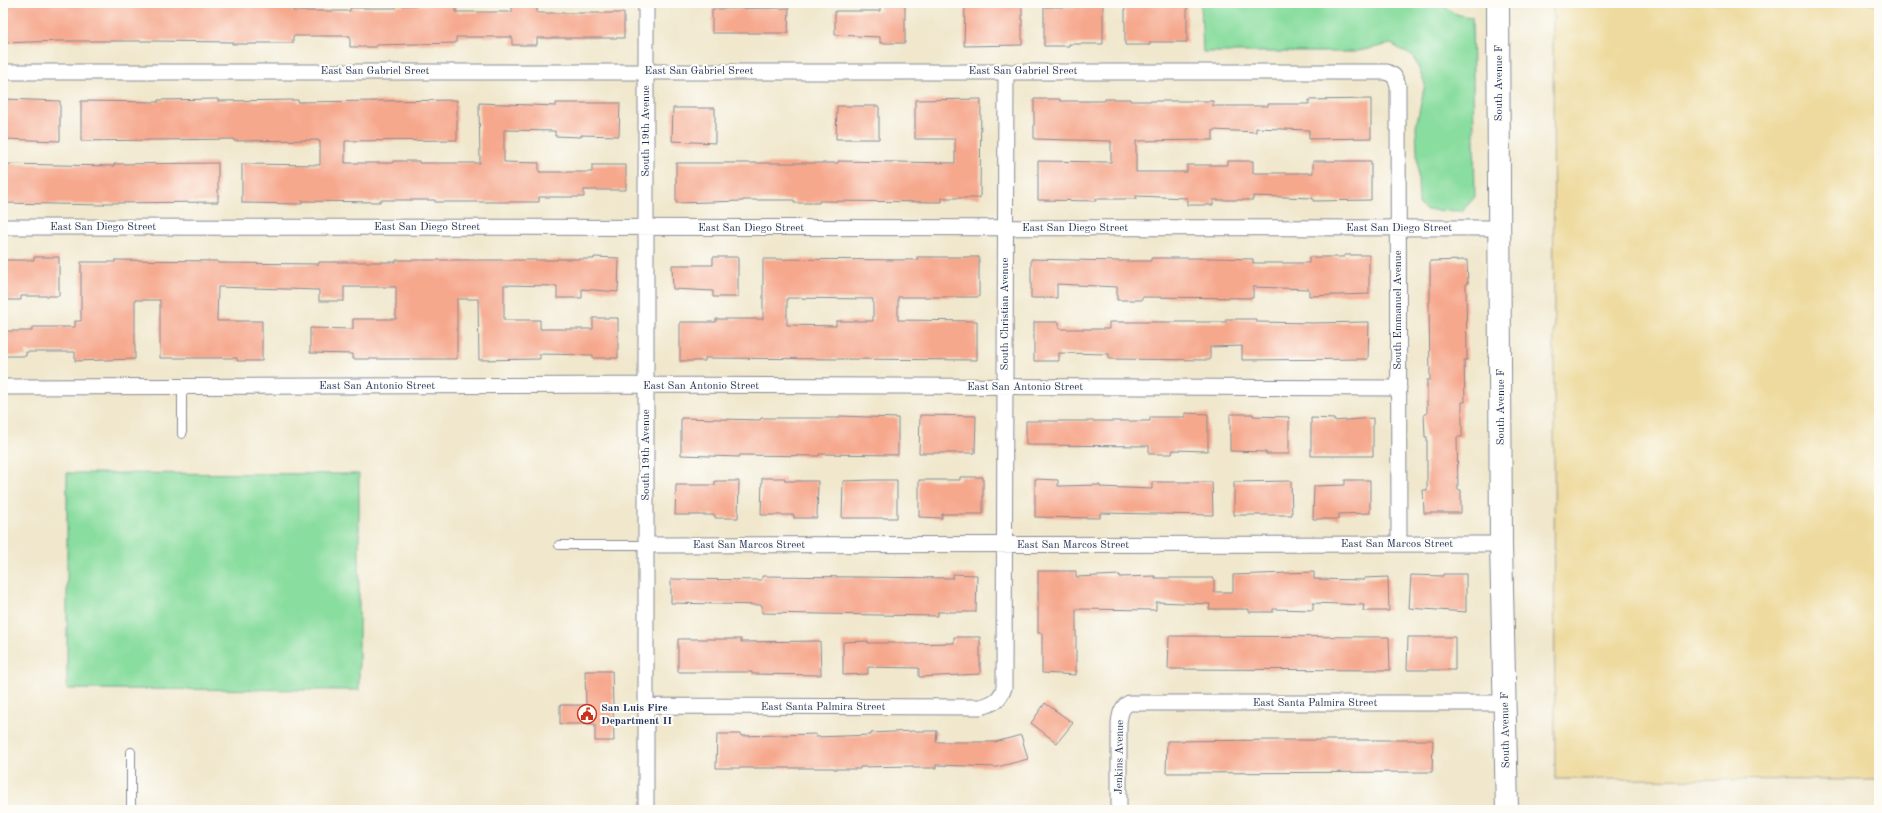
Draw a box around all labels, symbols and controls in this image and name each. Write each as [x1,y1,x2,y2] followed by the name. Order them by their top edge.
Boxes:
[1494,45,1505,121] street label: South Avenue F
[321,66,430,77] street label: East San Gabriel Sreet
[645,66,754,77] street label: East San Gabriel Sreet
[969,66,1078,77] street label: East San Gabriel Sreet
[641,85,652,177] street label: South 19th Avenue
[50,222,156,233] street label: East San Diego Street
[374,222,480,233] street label: East San Diego Street
[698,223,804,234] street label: East San Diego Street
[1022,223,1128,234] street label: East San Diego Street
[1346,223,1452,234] street label: East San Diego Street
[1393,250,1404,370] street label: South Emmanuel Avenue
[1000,258,1011,370] street label: South Christian Avenue
[1496,369,1507,445] street label: South Avenue F
[319,381,435,392] street label: East San Antonio Street
[643,381,759,392] street label: East San Antonio Street
[967,382,1083,393] street label: East San Antonio Street
[641,409,652,501] street label: South 19th Avenue
[1341,539,1453,550] street label: East San Marcos Street
[693,540,805,551] street label: East San Marcos Street
[1017,540,1129,551] street label: East San Marcos Street
[1500,692,1512,768] street label: South Avenue F
[1253,698,1377,709] street label: East Santa Palmira Street
[761,702,885,713] street label: East Santa Palmira Street
[576,703,598,725] public building icon: San Luis Fire Department II
[601,703,672,727] place label: San Luis Fire Department II
[1114,720,1126,794] street label: Jenkins Avenue

